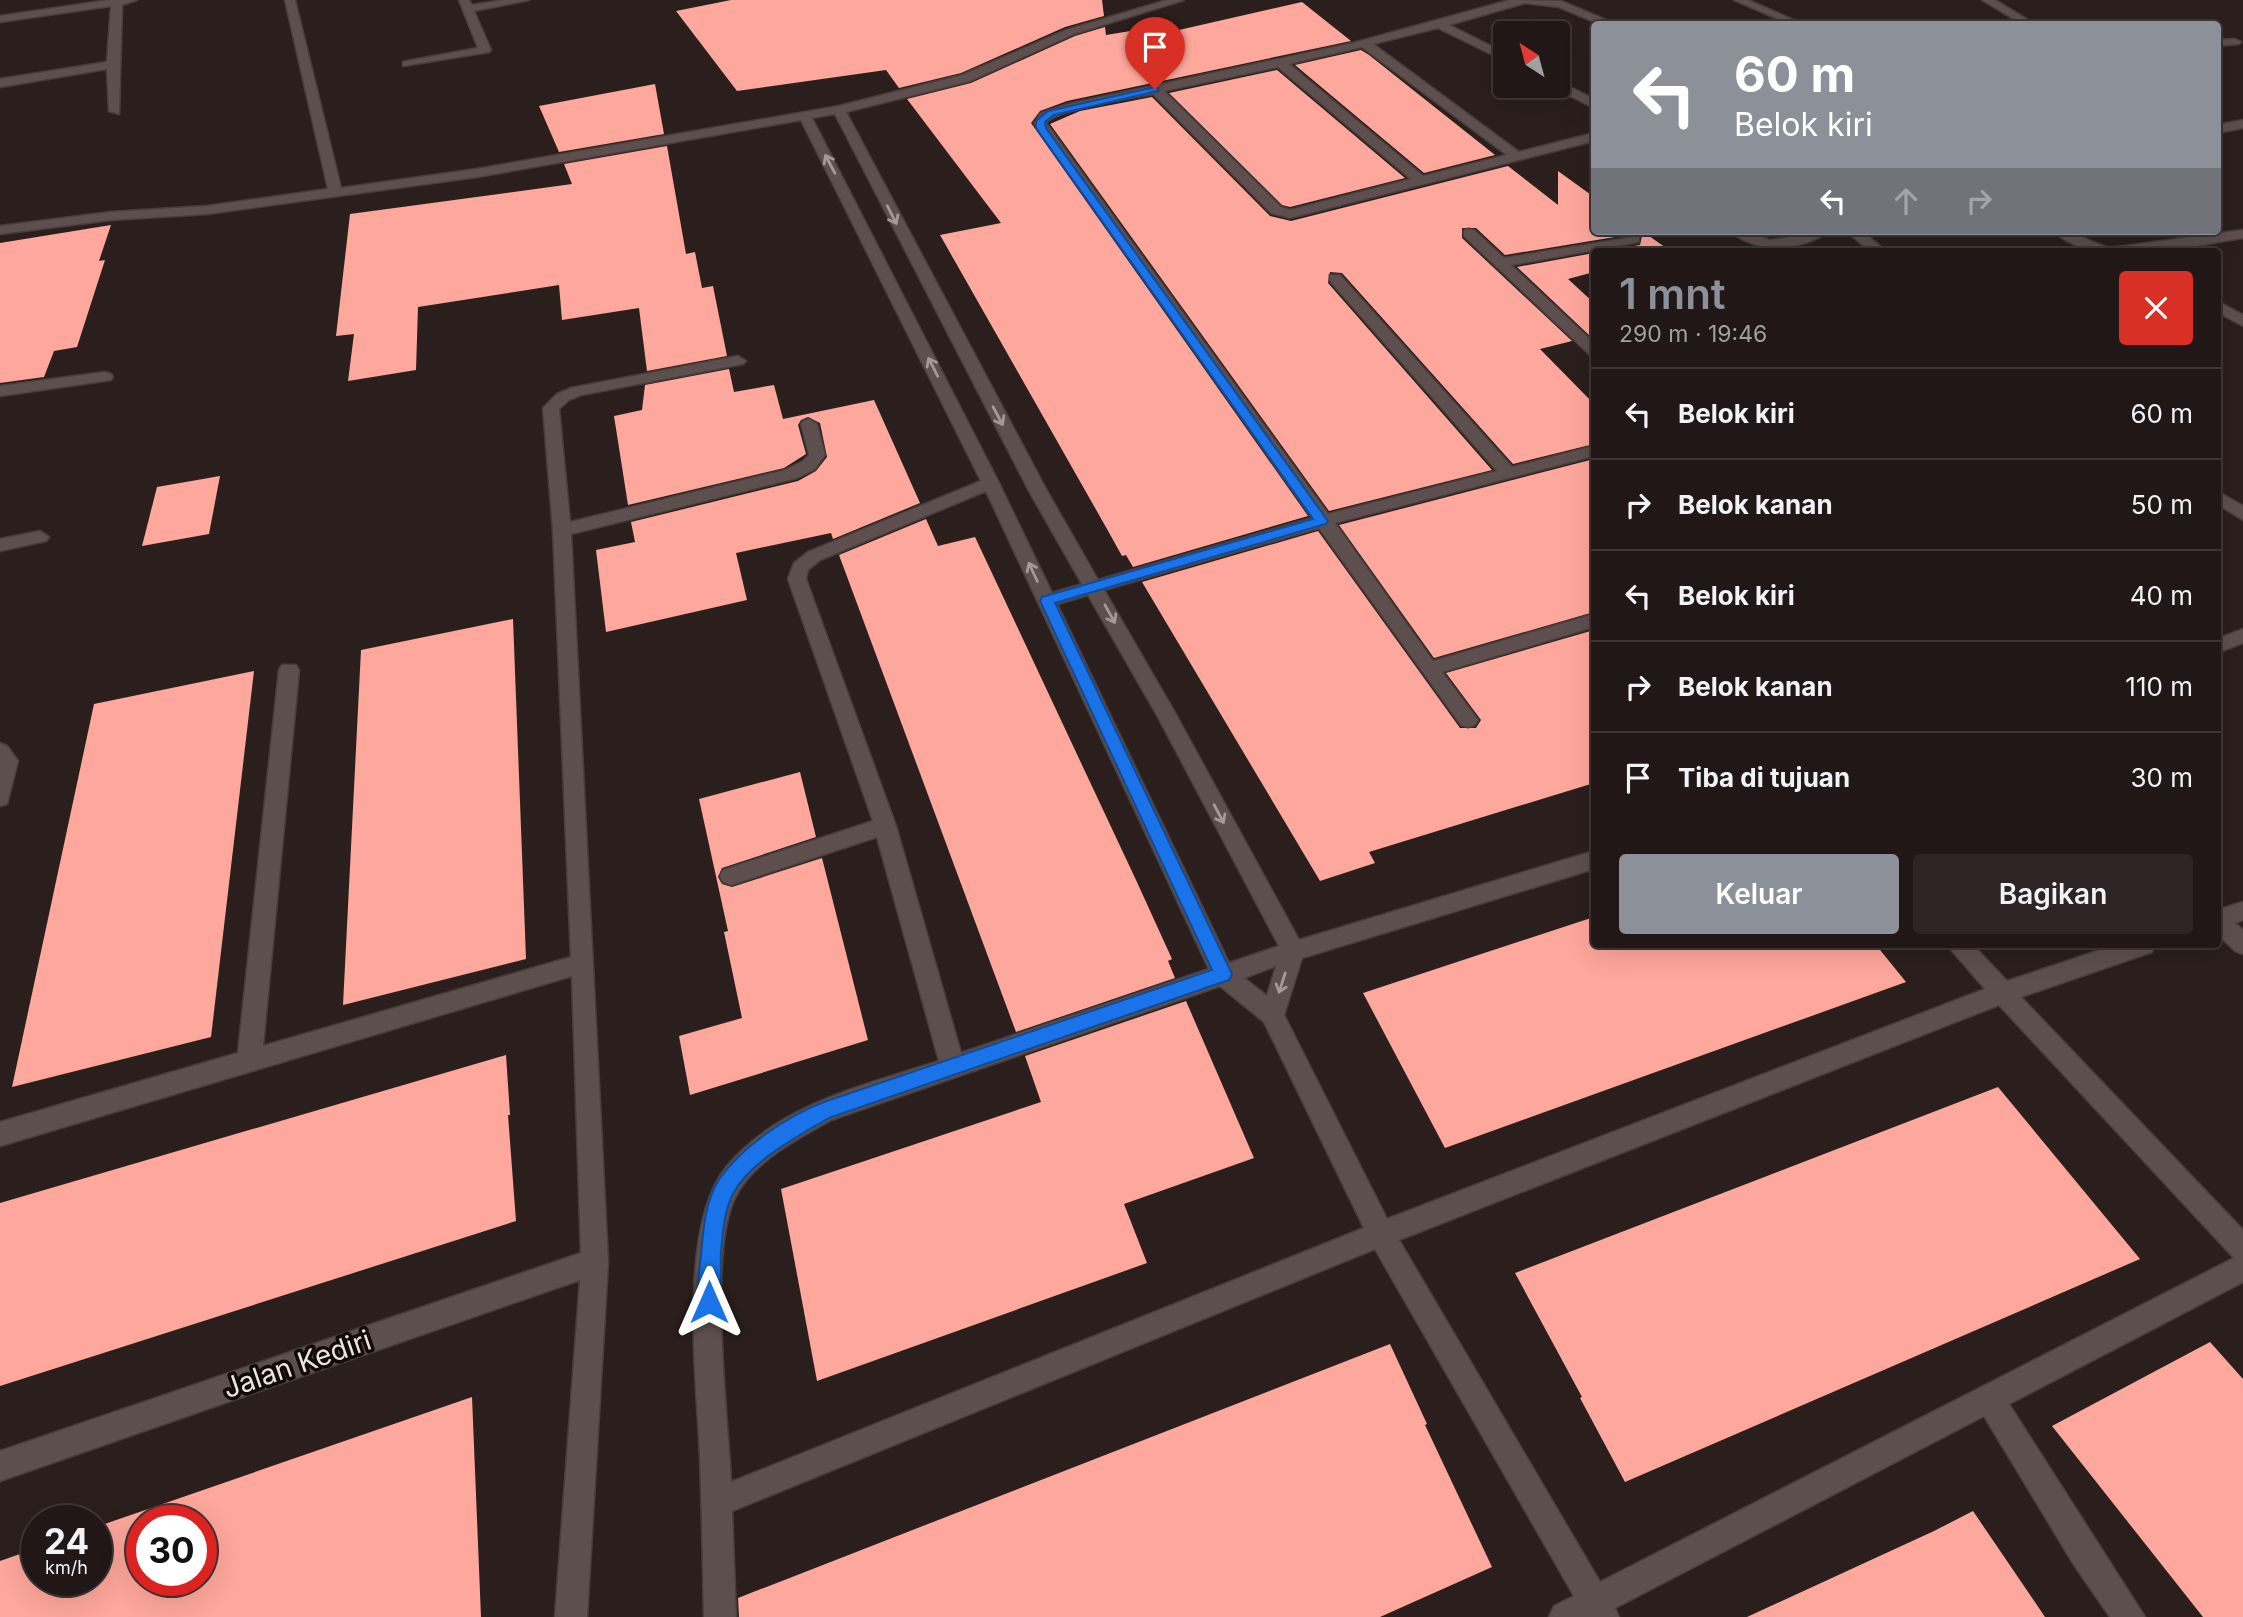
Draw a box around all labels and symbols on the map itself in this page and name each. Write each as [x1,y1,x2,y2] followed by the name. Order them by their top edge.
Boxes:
[1125,17,1185,89] pin
[1493,21,1570,98] north arrow
[822,155,836,175] one-way arrow
[886,204,900,225] one-way arrow
[926,357,940,378] one-way arrow
[992,405,1006,426] one-way arrow
[1026,562,1039,583] one-way arrow
[1103,604,1117,624] one-way arrow
[1213,803,1227,824] one-way arrow
[1275,972,1288,994] one-way arrow
[672,1265,746,1339] position arrow
[218,1323,376,1405] street label: Jalan Kediri
[126,1505,217,1596] speed limit sign: 30

